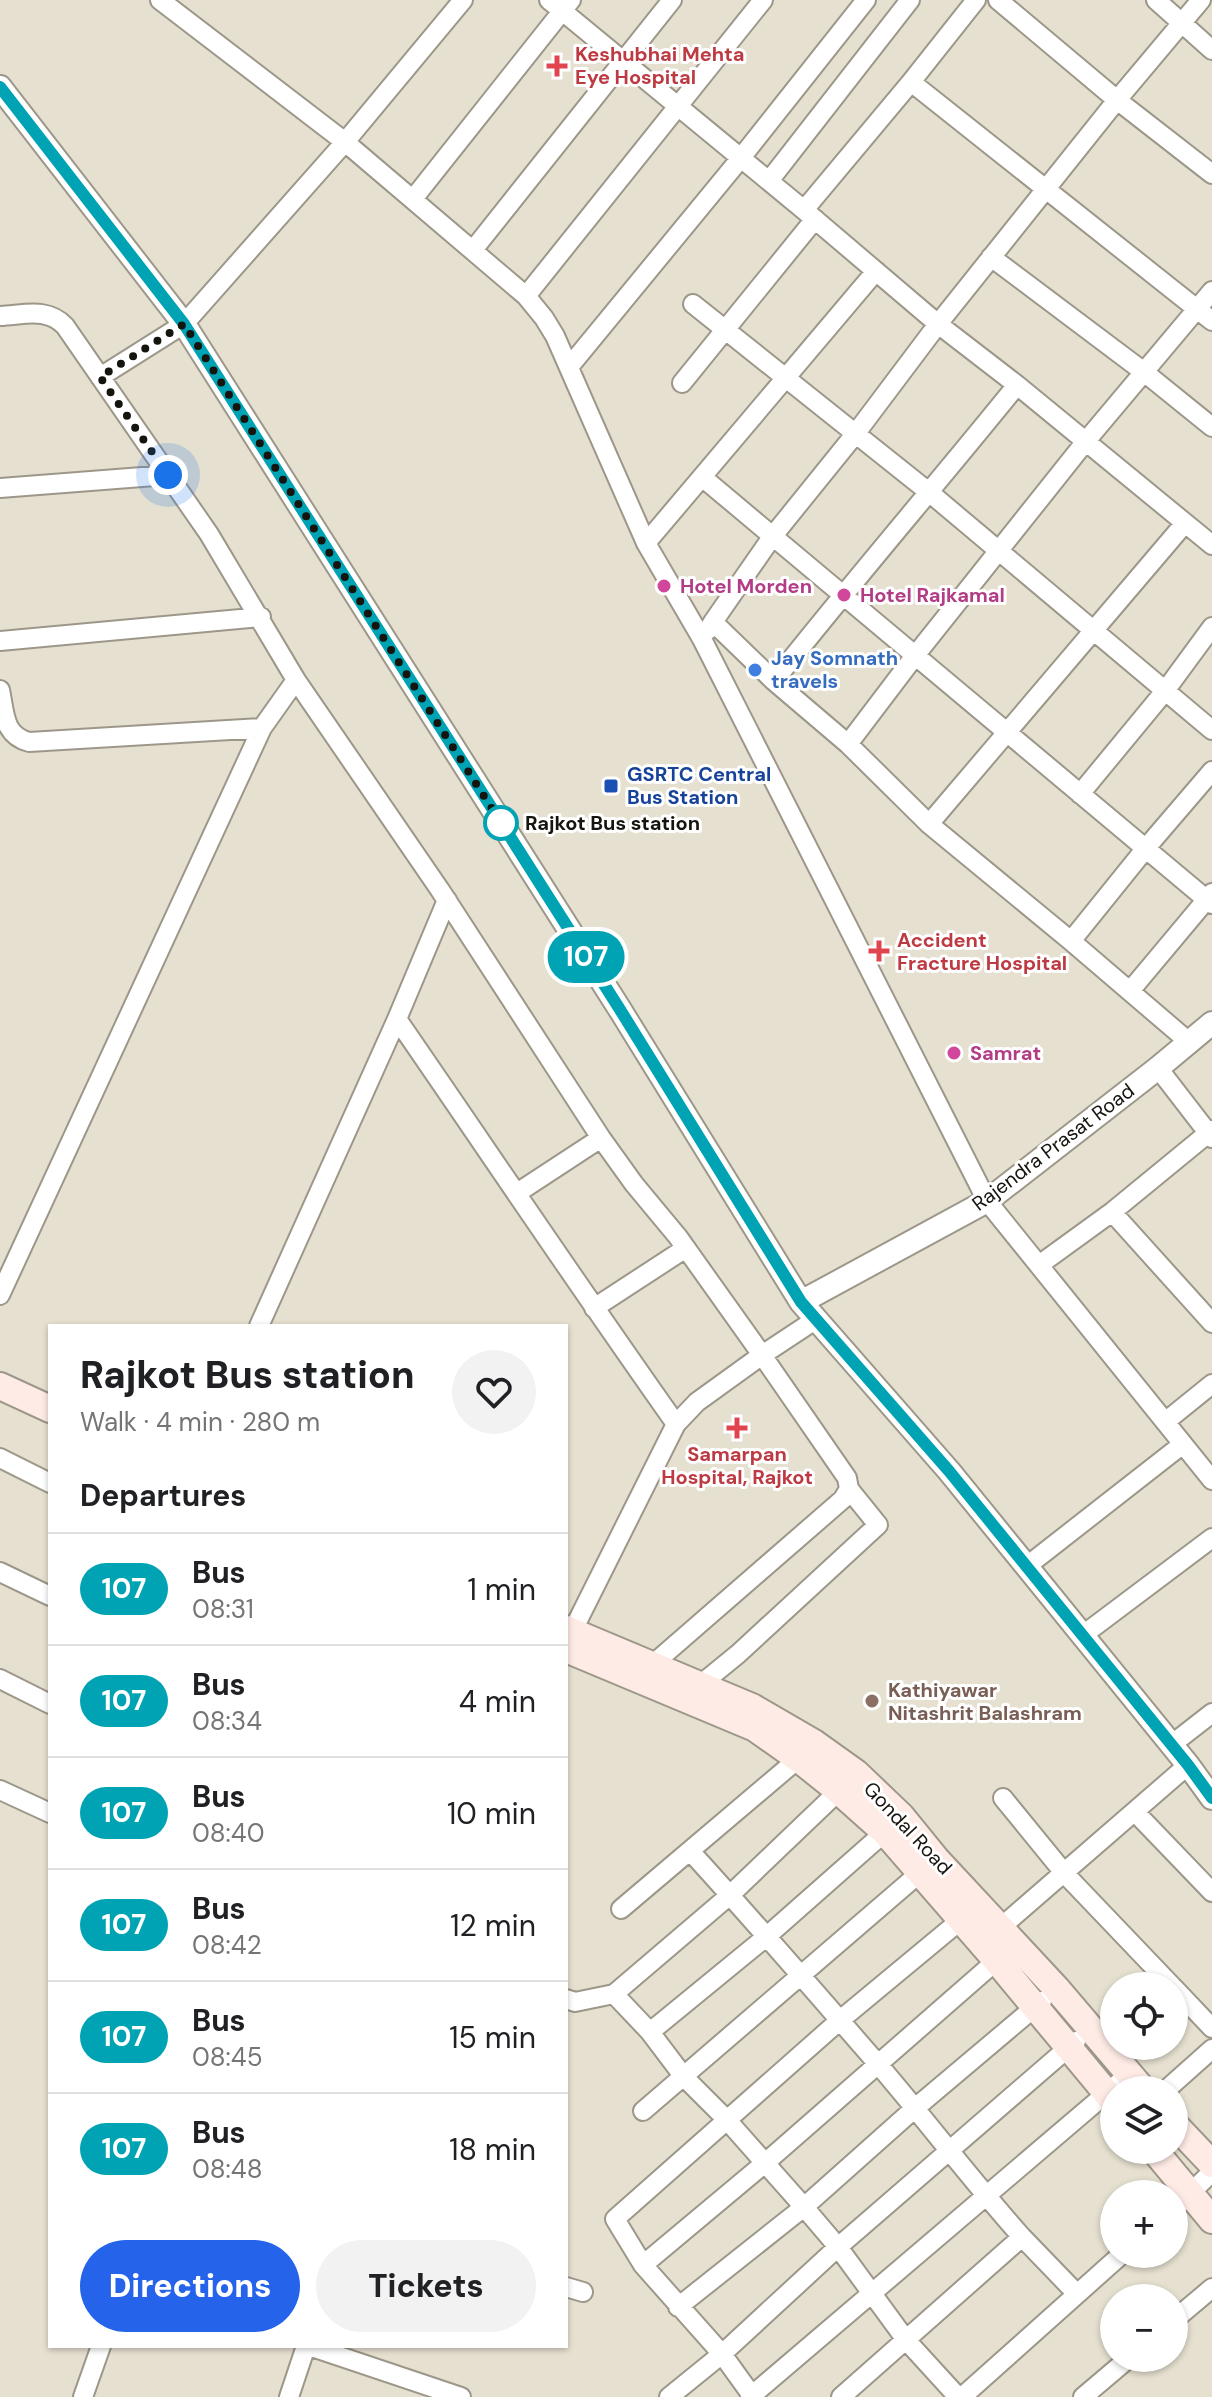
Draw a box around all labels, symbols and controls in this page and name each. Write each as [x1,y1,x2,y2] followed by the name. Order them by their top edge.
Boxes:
[575,41,744,90] place label: Keshubhai Mehta Eye Hospital
[546,55,568,77] marker: Keshubhai Mehta Eye Hospital
[148,455,188,495] your location
[680,573,812,599] place label: Hotel Morden
[655,577,673,595] marker: Hotel Morden
[860,582,1005,608] place label: Hotel Rajkamal
[835,586,853,604] marker: Hotel Rajkamal
[771,645,898,694] place label: Jay Somnath travels
[746,661,764,679] marker: Jay Somnath travels
[627,761,771,810] place label: GSRTC Central Bus Station
[602,777,620,795] marker: GSRTC Central Bus Station
[484,806,518,840] marker: Rajkot Bus station
[525,810,700,836] place label: Rajkot Bus station
[897,927,1067,976] place label: Accident Fracture Hospital
[540,931,632,983] line badge: 107
[564,938,608,975] text: 107
[868,940,890,962] marker: Accident Fracture Hospital
[970,1040,1041,1066] place label: Samrat
[945,1044,963,1062] marker: Samrat
[967,1077,1139,1217] street label: Rajendra Prasat Road
[80,1350,415,1400] text: Rajkot Bus station
[452,1350,536,1434] button: heart
[80,1405,320,1439] text: Walk · 4 min · 280 m
[726,1417,748,1439] marker: Samarpan Hospital, Rajkot
[661,1441,813,1490] place label: Samarpan Hospital, Rajkot
[80,1476,246,1515] text: Departures
[192,1553,246,1592] text: Bus
[102,1570,146,1607] text: 107
[468,1570,536,1609] text: 1 min
[192,1592,254,1626] text: 08:31
[192,1665,246,1704] text: Bus
[888,1677,1082,1726] place label: Kathiyawar Nitashrit Balashram
[102,1682,146,1719] text: 107
[459,1682,536,1721] text: 4 min
[863,1692,881,1710] marker: Kathiyawar Nitashrit Balashram
[192,1704,262,1738] text: 08:34
[858,1776,958,1880] street label: Gondal Road
[192,1777,246,1816] text: Bus
[102,1794,146,1831] text: 107
[447,1794,536,1833] text: 10 min
[192,1816,264,1850] text: 08:40
[192,1889,246,1928] text: Bus
[102,1906,146,1943] text: 107
[450,1906,536,1945] text: 12 min
[192,1928,262,1962] text: 08:42
[1100,1972,1188,2372] map controls
[1100,1972,1188,2060] button: locate
[192,2001,246,2040] text: Bus
[102,2018,146,2055] text: 107
[449,2018,536,2057] text: 15 min
[192,2040,263,2074] text: 08:45
[1100,2076,1188,2164] button: layers
[192,2113,246,2152] text: Bus
[102,2130,146,2167] text: 107
[449,2130,536,2169] text: 18 min
[192,2152,262,2186] text: 08:48
[1100,2180,1188,2268] button: +
[80,2240,300,2332] button: Directions
[316,2240,536,2332] button: Tickets
[1100,2284,1188,2372] button: −

